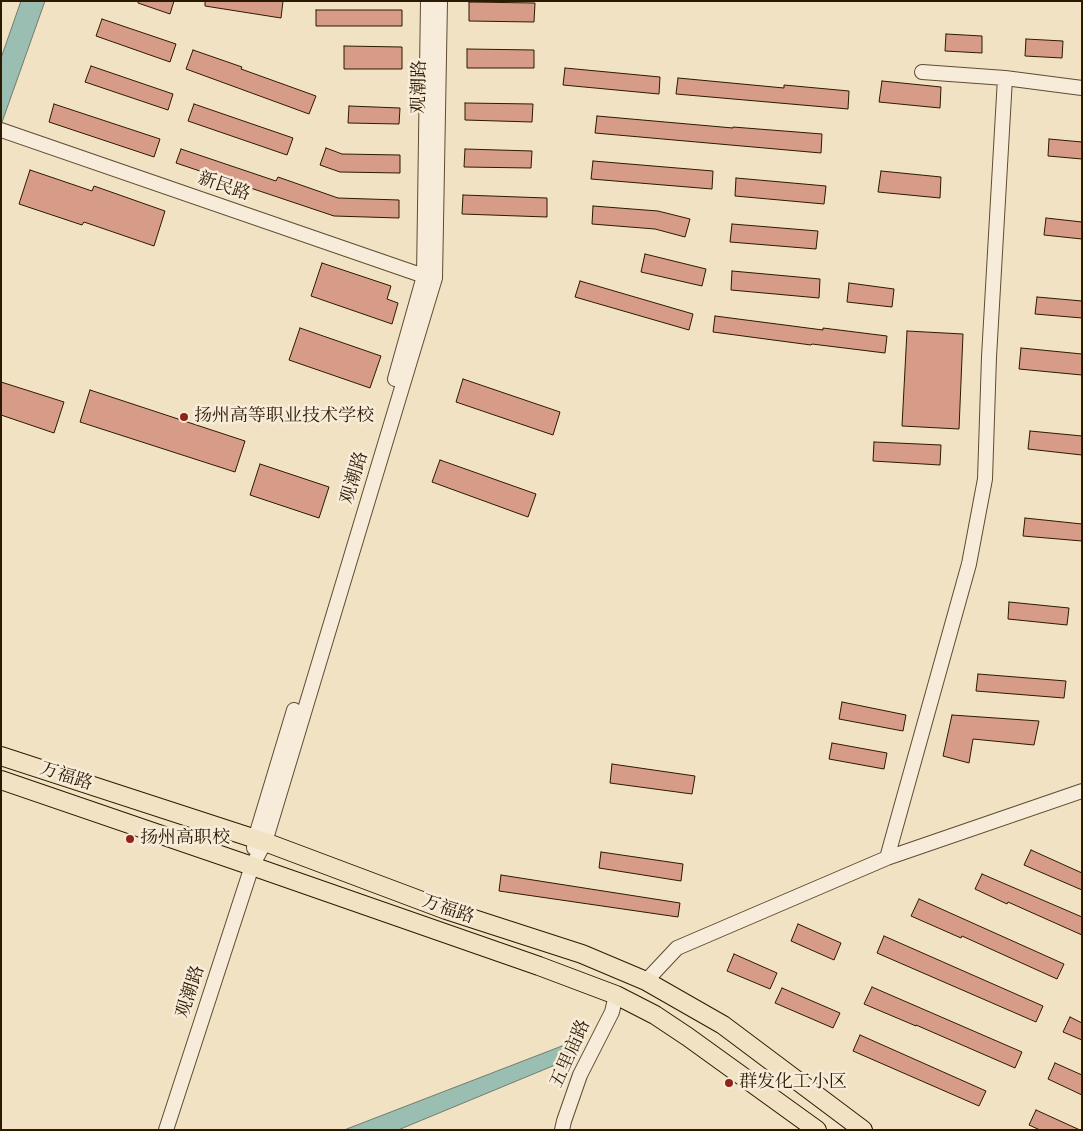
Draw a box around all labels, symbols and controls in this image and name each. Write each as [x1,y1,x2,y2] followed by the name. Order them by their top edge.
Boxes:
[409,60,431,114] street label: 观潮路
[195,168,253,206] street label: 新民路
[194,406,374,428] place label: 扬州高等职业技术学校
[178,411,190,423] marker: 扬州高等职业技术学校
[337,449,373,507] street label: 观潮路
[37,758,95,796] street label: 万福路
[140,828,230,850] place label: 扬州高职校
[124,833,136,845] marker: 扬州高职校
[419,891,477,929] street label: 万福路
[172,963,210,1021] street label: 观潮路
[546,1017,596,1091] street label: 五里庙路
[739,1072,847,1094] place label: 群发化工小区
[723,1077,735,1089] marker: 群发化工小区

